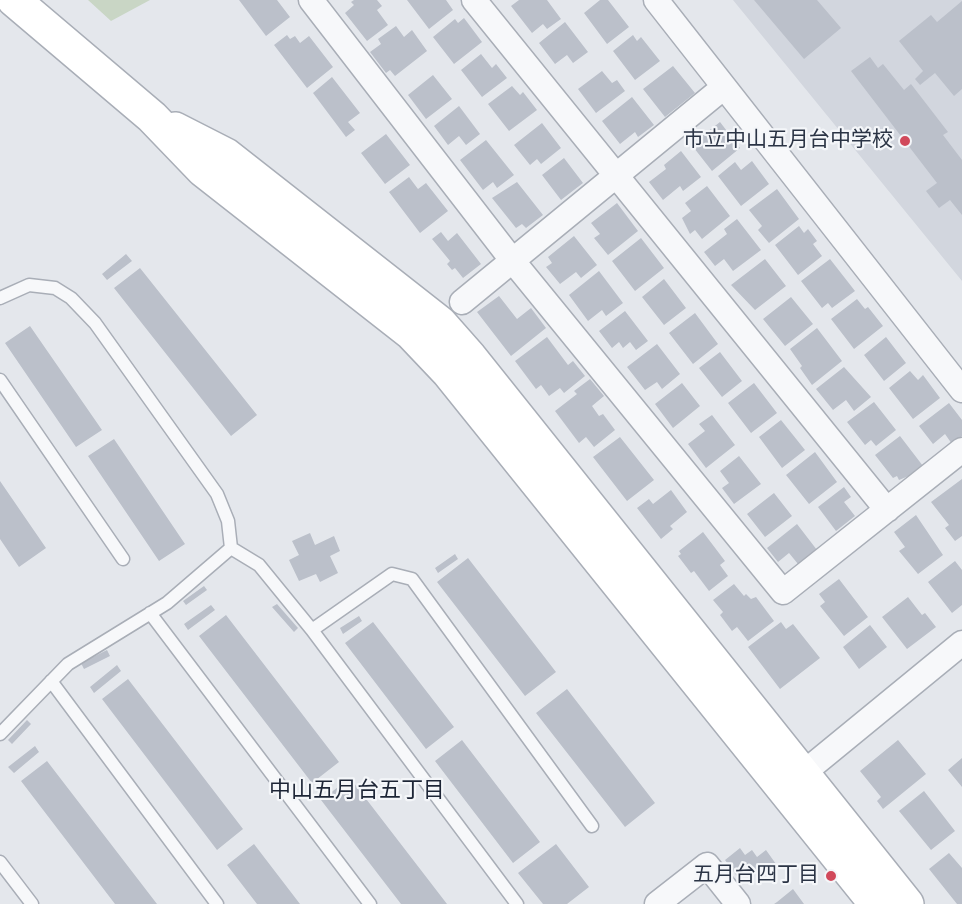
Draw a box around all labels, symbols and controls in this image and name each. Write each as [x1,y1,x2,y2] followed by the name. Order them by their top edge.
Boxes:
[683,128,893,154] place label: 市立中山五月台中学校
[898,134,912,148] marker: 市立中山五月台中学校
[269,779,445,805] district label: 中山五月台五丁目
[693,863,819,889] place label: 五月台四丁目
[824,869,838,883] marker: 五月台四丁目

